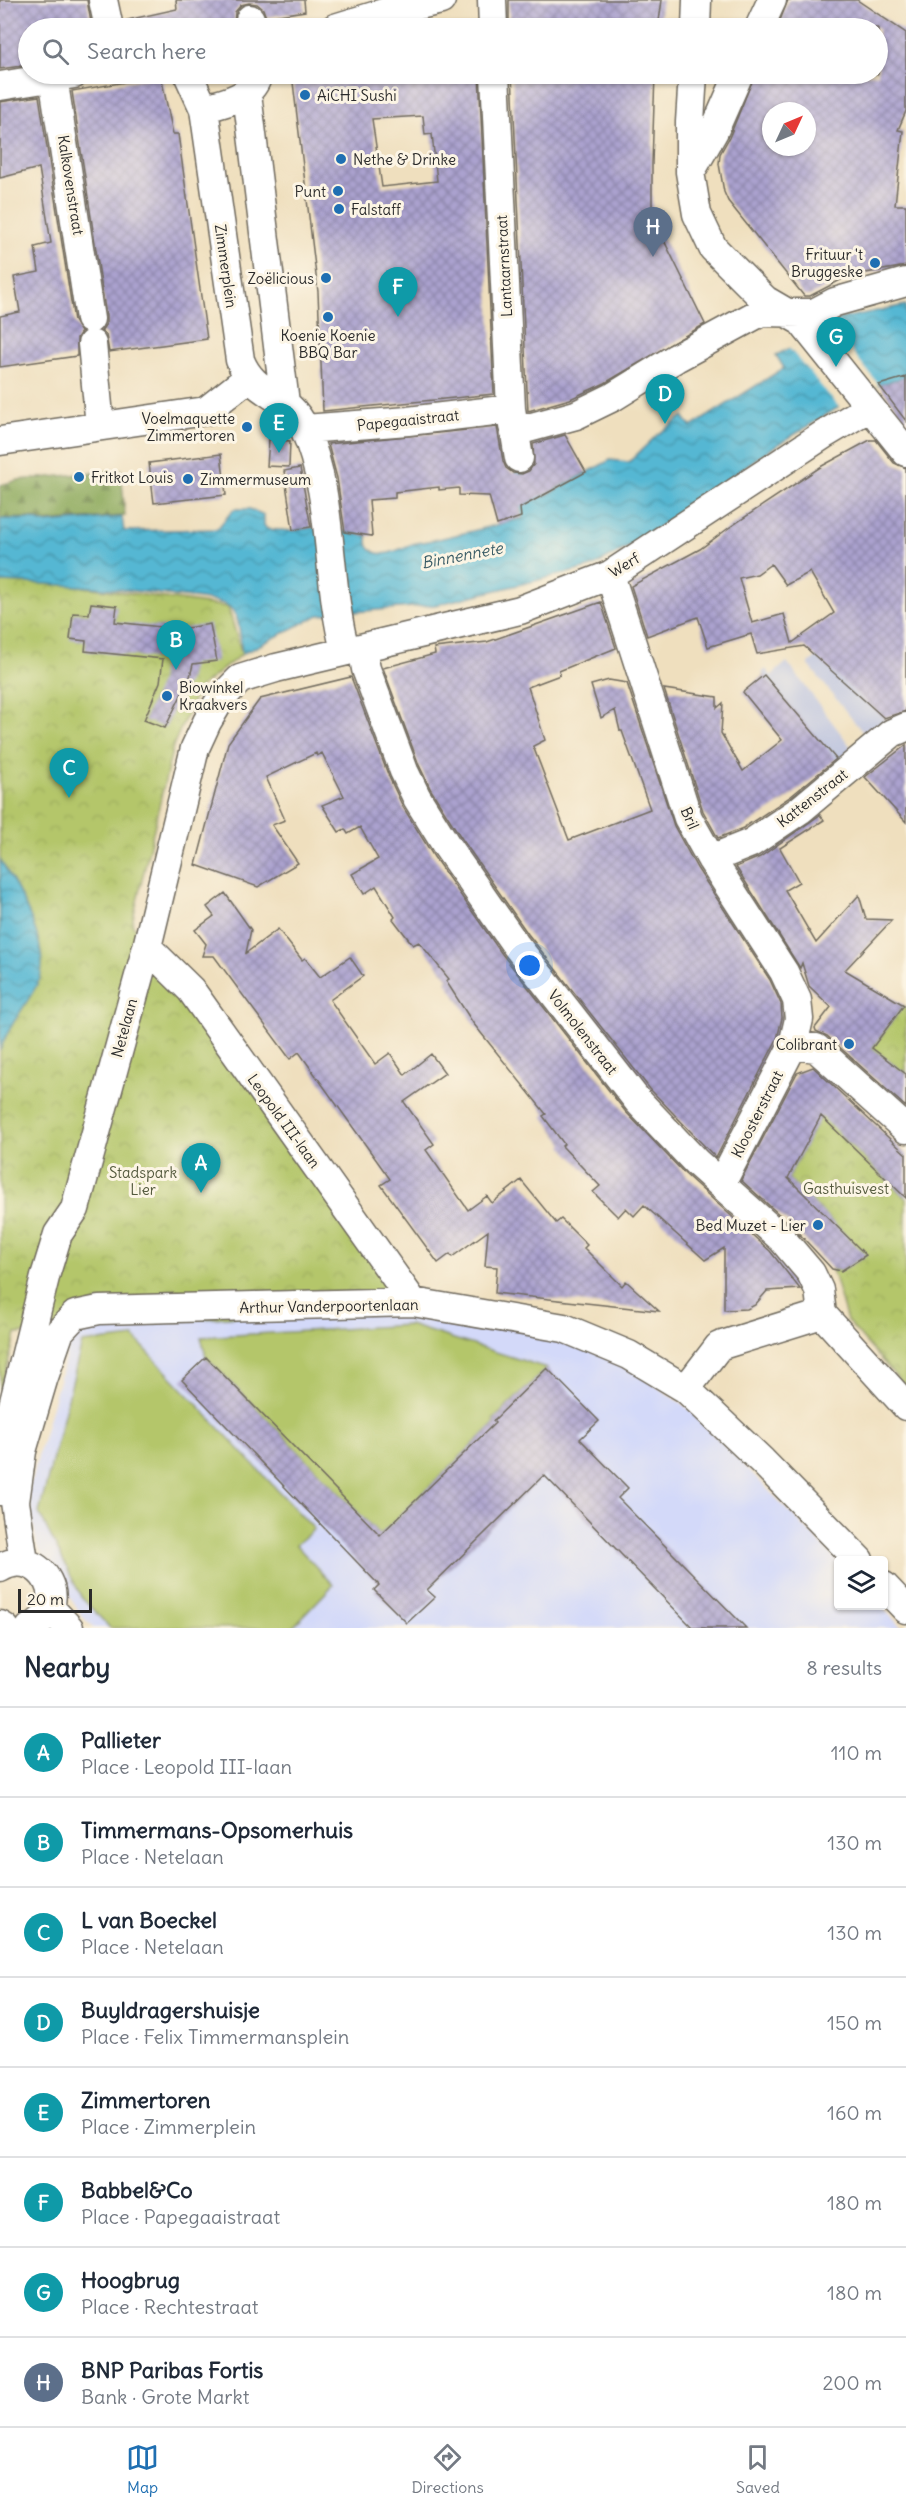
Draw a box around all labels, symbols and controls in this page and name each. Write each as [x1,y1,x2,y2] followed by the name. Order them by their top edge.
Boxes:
[18,18,888,84] search box
[39,35,72,68] icon: search
[87,37,206,65] text: Search here
[317,86,397,105] place label: AiCHI Sushi
[298,88,312,102] marker: AiCHI Sushi
[762,102,816,156] north arrow
[54,134,88,236] street label: Kalkovenstraat
[353,150,456,169] place label: Nethe & Drinke
[334,152,348,166] marker: Nethe & Drinke
[295,182,326,201] place label: Punt
[331,184,345,198] marker: Punt
[351,200,402,219] place label: Falstaff
[332,202,346,216] marker: Falstaff
[634,208,672,257] pin: H
[492,215,516,317] street label: Lantaarnstraat
[211,223,241,309] street label: Zimmerplein
[791,245,863,281] place label: Frituur 't Bruggeske
[868,256,882,270] marker: Frituur 't Bruggeske
[378,268,418,317] pin: F
[248,269,314,288] place label: Zoëlicious
[319,271,333,285] marker: Zoëlicious
[321,310,335,324] marker: Koenie Koenie BBQ Bar
[816,318,856,367] pin: G
[280,326,376,362] place label: Koenie Koenie BBQ Bar
[646,374,684,424] pin: D
[260,404,298,453] pin: E
[356,405,460,435] street label: Papegaaistraat
[142,409,235,445] place label: Voelmaquette Zimmertoren
[240,420,254,434] marker: Voelmaquette Zimmertoren
[91,468,173,487] place label: Fritkot Louis
[72,470,86,484] marker: Fritkot Louis
[200,470,311,489] place label: Zimmermuseum
[181,472,195,486] marker: Zimmermuseum
[420,537,506,573] water label: Binnennete
[605,548,644,581] street label: Werf
[156,620,195,670] pin: B
[179,678,247,714] place label: Biowinkel Kraakvers
[160,689,174,703] marker: Biowinkel Kraakvers
[50,748,88,798] pin: C
[773,765,851,831] street label: Kattenstraat
[677,804,703,832] street label: Bril
[515,951,544,980] your location
[544,986,622,1078] street label: Volmolenstraat
[107,996,141,1060] street label: Netelaan
[776,1035,837,1054] place label: Colibrant
[842,1037,856,1051] marker: Colibrant
[727,1067,787,1161] street label: Kloosterstraat
[244,1070,325,1172] street label: Leopold III-laan
[182,1144,220,1193] pin: A
[109,1163,177,1199] park label: Stadspark Lier
[803,1179,889,1198] park label: Gasthuisvest
[696,1216,806,1235] place label: Bed Muzet - Lier
[811,1218,825,1232] marker: Bed Muzet - Lier
[239,1295,419,1317] street label: Arthur Vanderpoortenlaan
[834,1556,888,1610] map controls
[834,1556,888,1610] button: layers
[18,1586,92,1614] scale bar
[27,1589,64,1609] text: 20 m
[24,1651,110,1684] text: Nearby
[806,1655,882,1680] text: 8 results
[81,1726,161,1754] text: Pallieter
[37,1740,50,1765] text: A
[831,1740,882,1765] text: 110 m
[81,1754,292,1779] text: Place · Leopold III-laan
[81,1816,353,1844] text: Timmermans-Opsomerhuis
[37,1830,50,1855] text: B
[827,1830,882,1855] text: 130 m
[81,1844,224,1869] text: Place · Netelaan
[81,1906,217,1934] text: L van Boeckel
[37,1920,50,1945] text: C
[827,1920,882,1945] text: 130 m
[81,1934,224,1959] text: Place · Netelaan
[81,1996,260,2024] text: Buyldragershuisje
[36,2010,51,2035] text: D
[827,2010,882,2035] text: 150 m
[81,2024,349,2049] text: Place · Felix Timmermansplein
[81,2086,211,2114] text: Zimmertoren
[38,2100,49,2125] text: E
[827,2100,882,2125] text: 160 m
[81,2114,256,2139] text: Place · Zimmerplein
[81,2176,193,2204] text: Babbel&Co
[38,2190,49,2215] text: F
[827,2190,882,2215] text: 180 m
[81,2204,280,2229] text: Place · Papegaaistraat
[81,2266,180,2294] text: Hoogbrug
[36,2280,51,2305] text: G
[827,2280,882,2305] text: 180 m
[81,2294,259,2319] text: Place · Rechtestraat
[81,2356,263,2384] text: BNP Paribas Fortis
[36,2370,51,2395] text: H
[822,2370,882,2395] text: 200 m
[81,2384,249,2409] text: Bank · Grote Markt
[126,2441,159,2497] tab: Map
[411,2441,484,2497] tab: Directions
[736,2441,780,2497] tab: Saved

